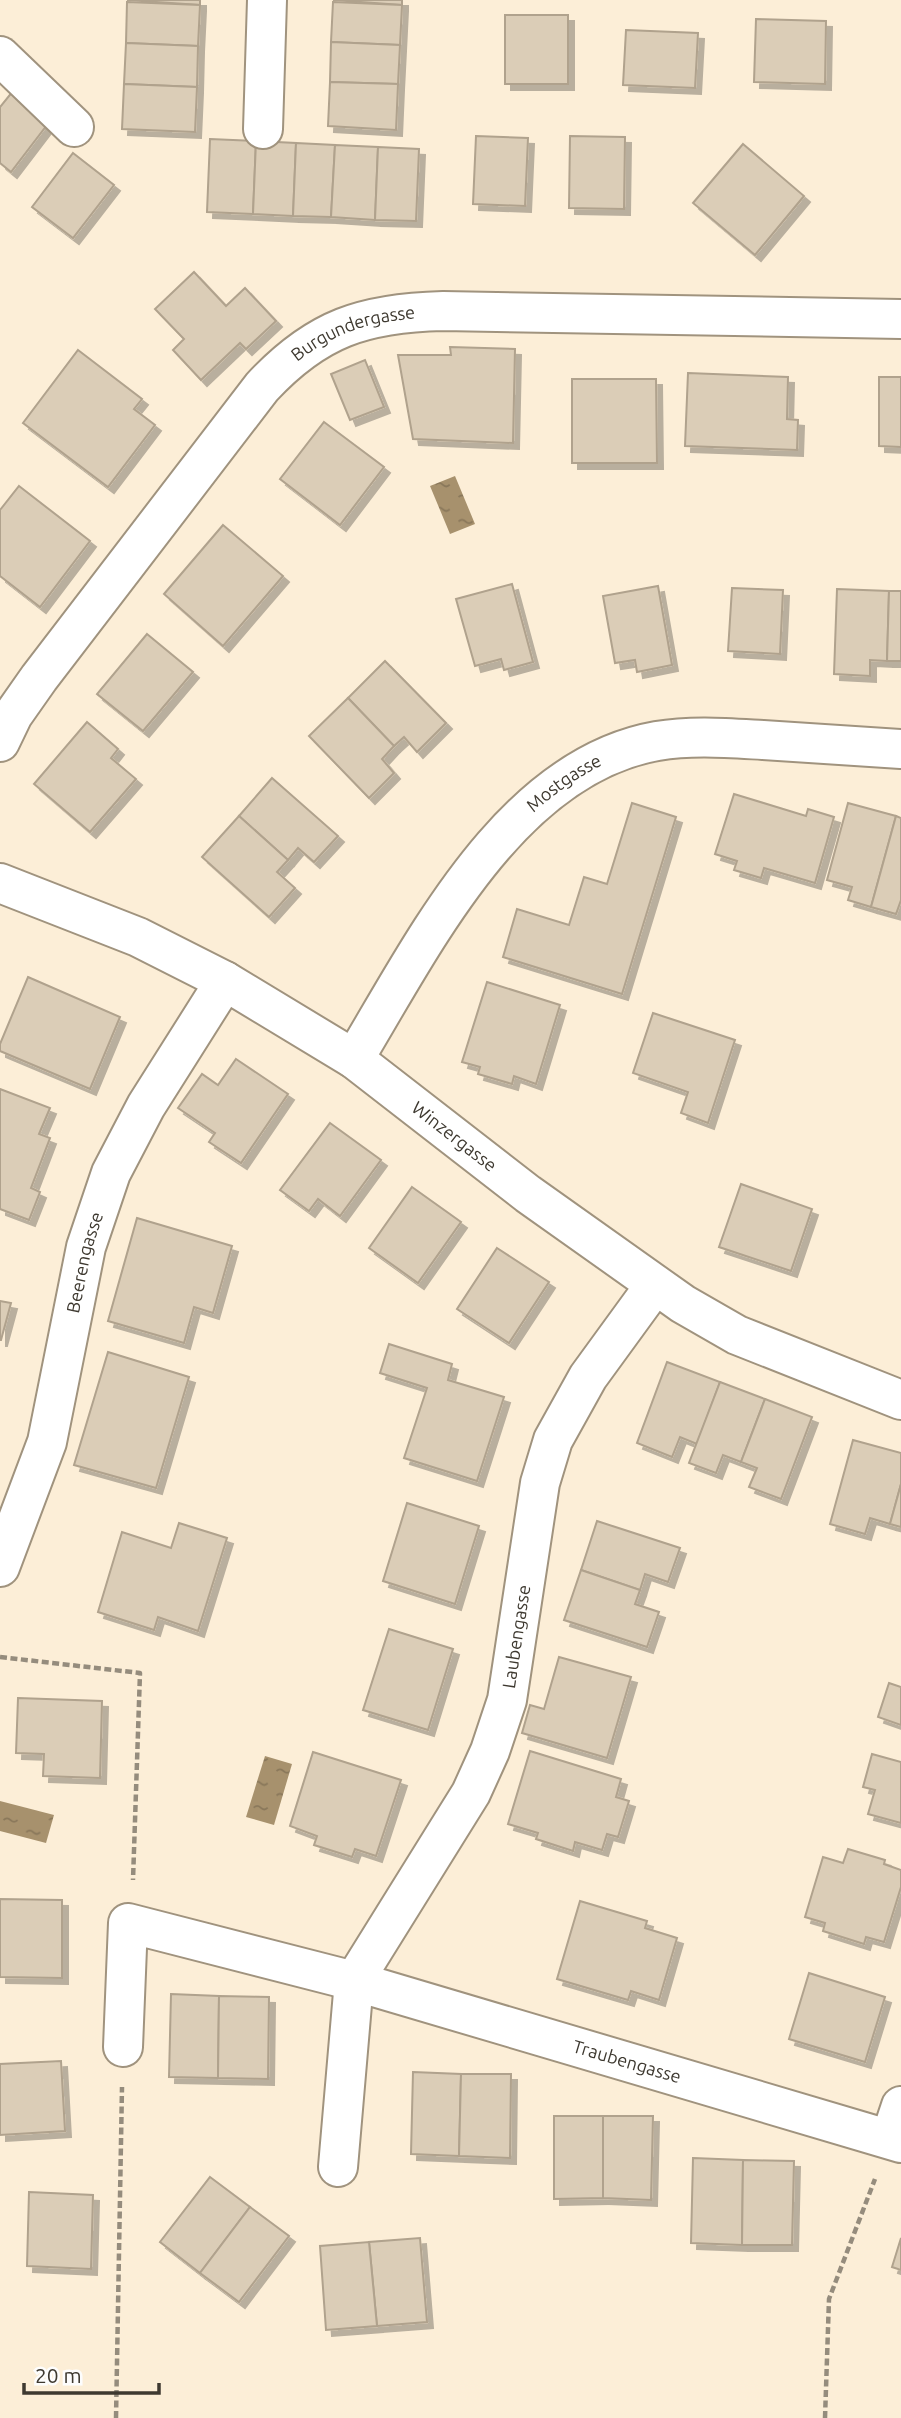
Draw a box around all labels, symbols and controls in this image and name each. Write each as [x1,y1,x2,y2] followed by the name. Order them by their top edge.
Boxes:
[287,301,416,364] street label: Burgundergasse
[522,750,604,815] street label: Mostgasse
[408,1097,501,1175] street label: Winzergasse
[62,1209,106,1315] street label: Beerengasse
[498,1583,533,1690] street label: Laubengasse
[571,2035,684,2086] street label: Traubengasse
[24,2352,159,2396] scale bar
[35,2363,82,2387] text: 20 m

